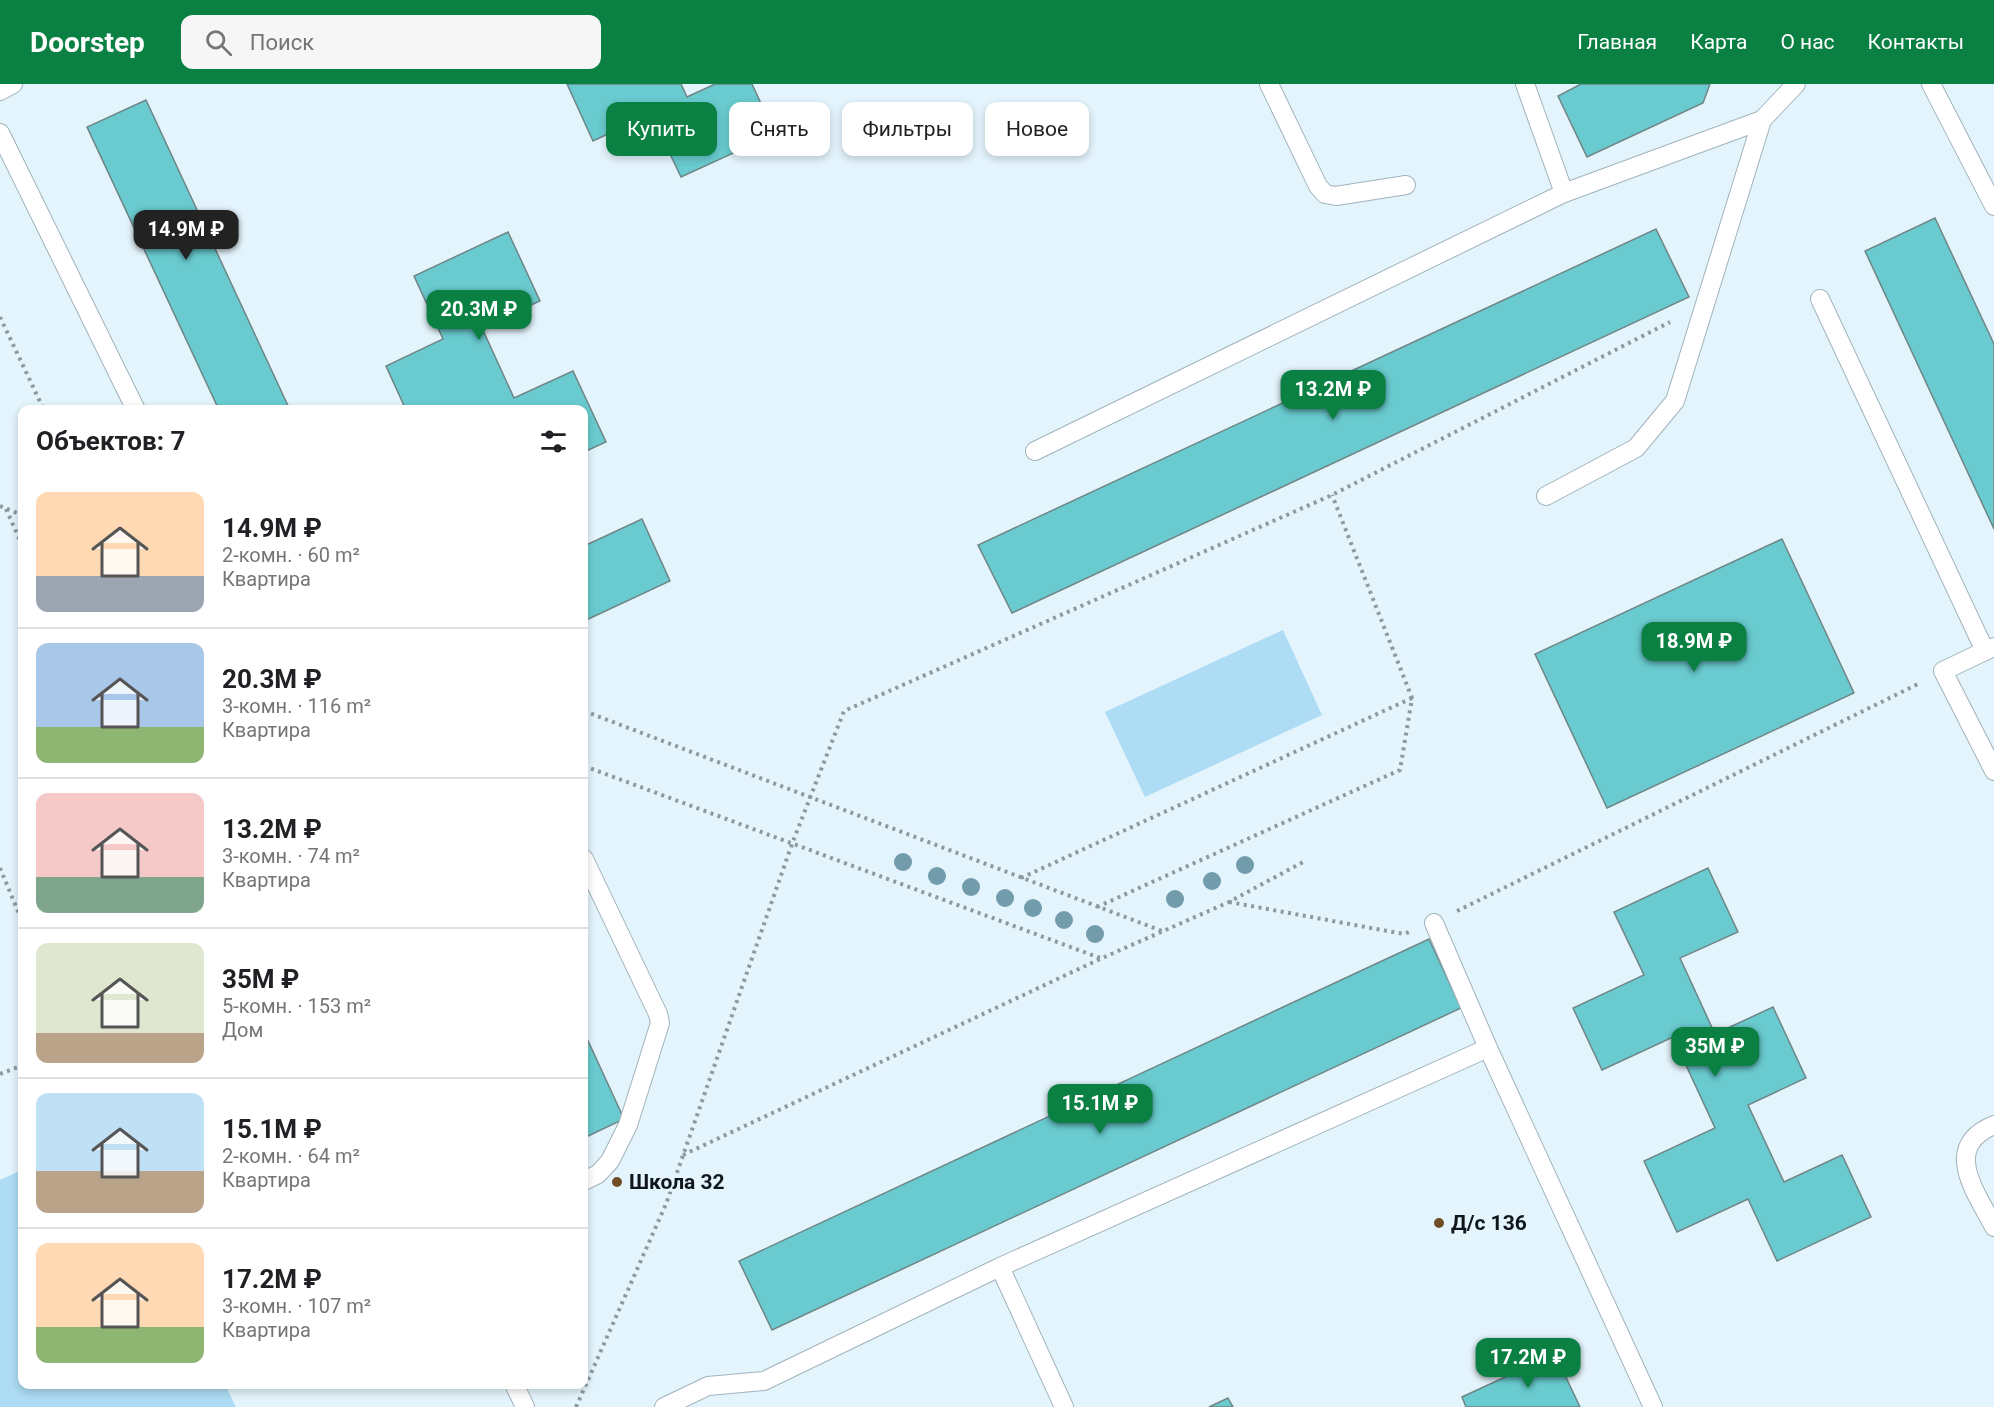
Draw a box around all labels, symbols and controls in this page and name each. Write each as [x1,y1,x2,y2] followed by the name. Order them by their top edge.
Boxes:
[181,15,601,69] search box
[30,26,145,59] text: Doorstep
[202,26,235,59] icon: search
[250,30,314,55] text: Поиск
[1577,30,1657,54] text: Главная
[1690,30,1747,54] text: Карта
[1780,30,1835,54] text: О нас
[1868,30,1964,54] text: Контакты
[606,102,717,156] chip: Купить
[729,102,830,156] chip: Снять
[842,102,973,156] chip: Фильтры
[985,102,1089,156] chip: Новое
[131,210,241,261] pin: 14.9M ₽
[148,217,224,241] text: 14.9M ₽
[424,290,534,341] pin: 20.3M ₽
[441,297,517,321] text: 20.3M ₽
[1278,370,1388,421] pin: 13.2M ₽
[1295,377,1371,401] text: 13.2M ₽
[537,425,570,458] icon: filters
[36,426,185,456] text: Объектов: 7
[222,513,322,543] text: 14.9M ₽
[84,516,156,588] icon: home
[222,543,360,567] text: 2-комн. · 60 m²
[222,567,311,591] text: Квартира
[1639,622,1749,673] pin: 18.9M ₽
[1656,629,1732,653] text: 18.9M ₽
[222,664,322,694] text: 20.3M ₽
[84,667,156,739] icon: home
[222,694,371,718] text: 3-комн. · 116 m²
[222,718,311,742] text: Квартира
[222,814,322,844] text: 13.2M ₽
[84,817,156,889] icon: home
[222,844,360,868] text: 3-комн. · 74 m²
[222,868,311,892] text: Квартира
[222,964,299,994] text: 35M ₽
[84,967,156,1039] icon: home
[222,994,371,1018] text: 5-комн. · 153 m²
[222,1018,263,1042] text: Дом
[1673,1027,1757,1078] pin: 35M ₽
[1685,1034,1745,1058] text: 35M ₽
[1045,1084,1155,1135] pin: 15.1M ₽
[1062,1091,1138,1115] text: 15.1M ₽
[222,1114,322,1144] text: 15.1M ₽
[84,1117,156,1189] icon: home
[222,1144,360,1168] text: 2-комн. · 64 m²
[222,1168,311,1192] text: Квартира
[629,1170,725,1194] place label: Школа 32
[610,1175,624,1189] marker: Школа 32
[1451,1211,1527,1235] place label: Д/с 136
[1432,1216,1446,1230] marker: Д/с 136
[222,1264,322,1294] text: 17.2M ₽
[84,1267,156,1339] icon: home
[222,1294,371,1318] text: 3-комн. · 107 m²
[222,1318,311,1342] text: Квартира
[1473,1338,1583,1389] pin: 17.2M ₽
[1490,1345,1566,1369] text: 17.2M ₽

